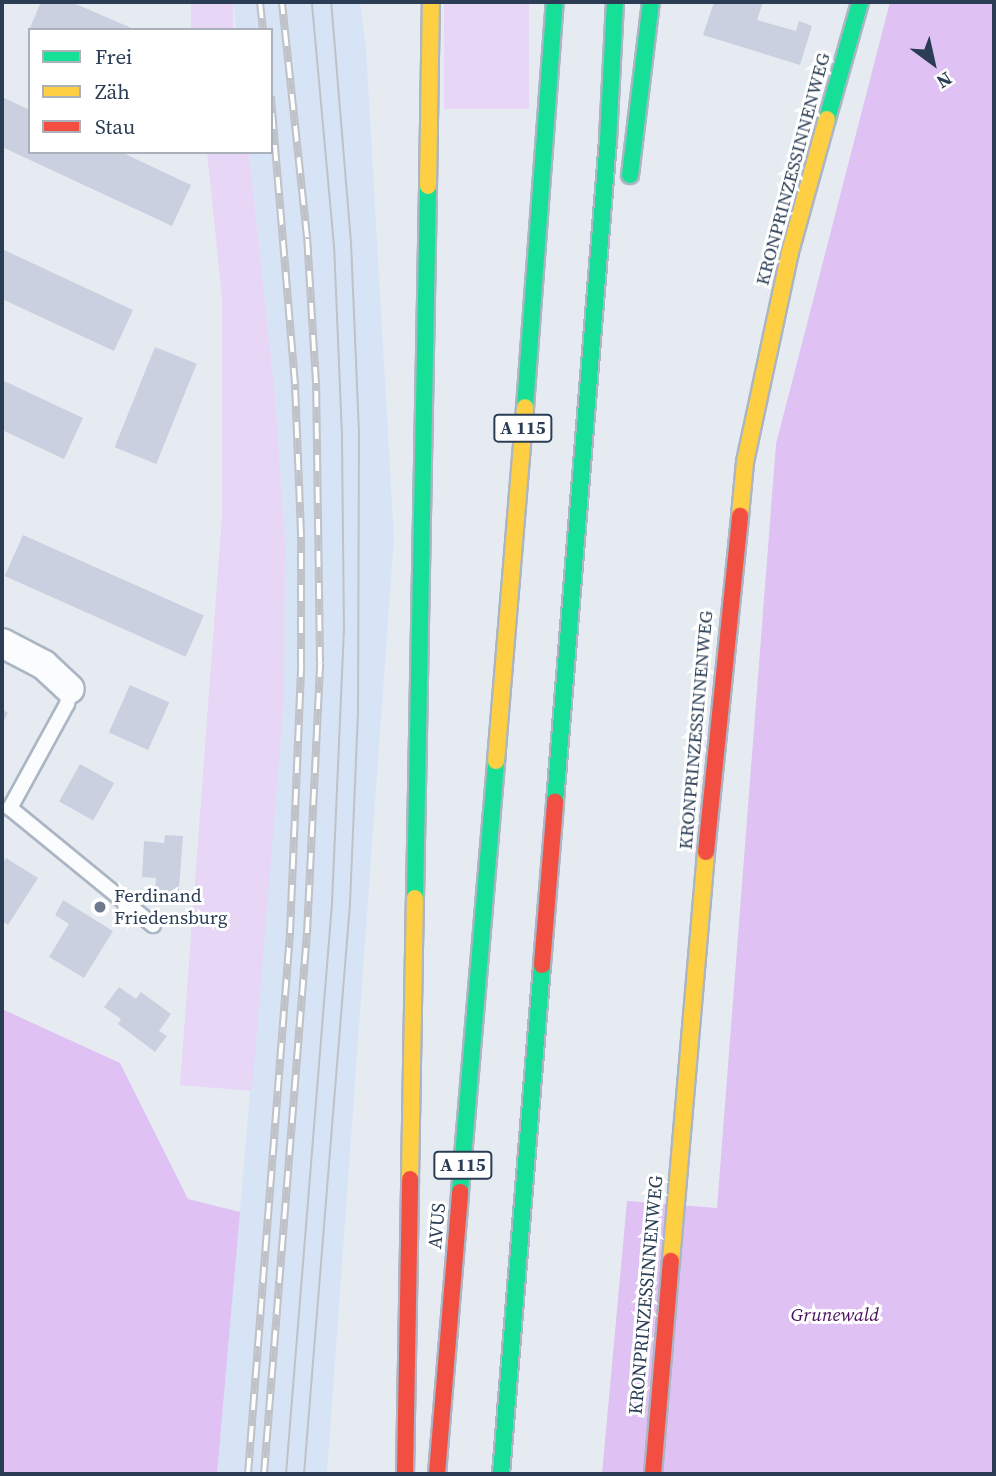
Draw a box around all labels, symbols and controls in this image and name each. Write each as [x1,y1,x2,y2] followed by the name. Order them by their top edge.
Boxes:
[28,28,273,154] legend
[898,28,968,98] north arrow
[95,42,132,71] text: Frei
[751,50,835,288] street label: KRONPRINZESSINNENWEG
[932,66,957,95] text: N
[95,77,130,106] text: Zäh
[95,112,135,141] text: Stau
[493,414,553,442] road number: A 115
[674,610,718,850] street label: KRONPRINZESSINNENWEG
[114,885,228,929] place label: Ferdinand Friedensburg
[92,899,108,915] marker: Ferdinand Friedensburg
[433,1150,493,1180] road number: A 115
[624,1175,668,1415] street label: KRONPRINZESSINNENWEG
[424,1202,450,1250] street label: AVUS
[791,1304,879,1326] park label: Grunewald

